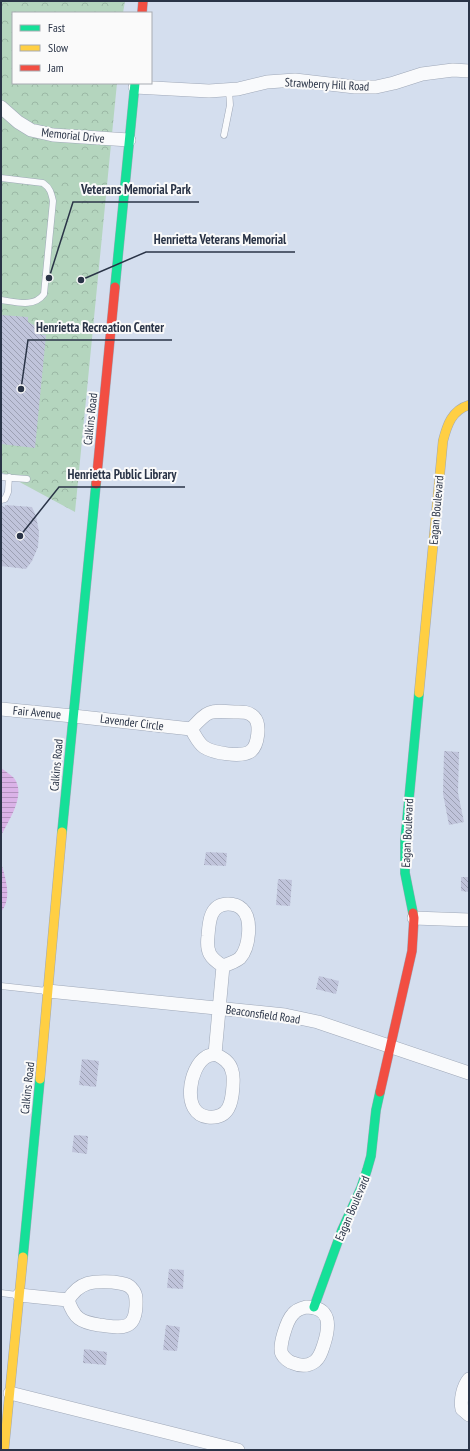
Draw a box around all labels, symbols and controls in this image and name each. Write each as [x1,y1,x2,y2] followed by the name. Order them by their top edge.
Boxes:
[12,12,152,84] legend
[48,20,66,35] text: Fast
[48,40,69,55] text: Slow
[47,60,64,75] text: Jam
[284,74,370,94] street label: Strawberry Hill Road
[41,124,105,146] street label: Memorial Drive
[73,177,199,202] callout: Veterans Memorial Park
[80,181,192,198] text: Veterans Memorial Park
[146,227,295,252] callout: Henrietta Veterans Memorial
[154,231,287,248] text: Henrietta Veterans Memorial
[28,315,172,340] callout: Henrietta Recreation Center
[36,319,164,336] text: Henrietta Recreation Center
[80,392,100,446] street label: Calkins Road
[59,462,185,487] callout: Henrietta Public Library
[67,466,177,483] text: Henrietta Public Library
[426,475,446,545] street label: Eagan Boulevard
[12,702,62,722] street label: Fair Avenue
[99,711,165,733] street label: Lavender Circle
[46,738,66,792] street label: Calkins Road
[398,798,416,868] street label: Eagan Boulevard
[225,1001,301,1027] street label: Beaconsfield Road
[17,1061,37,1115] street label: Calkins Road
[332,1173,372,1243] street label: Eagan Boulevard

